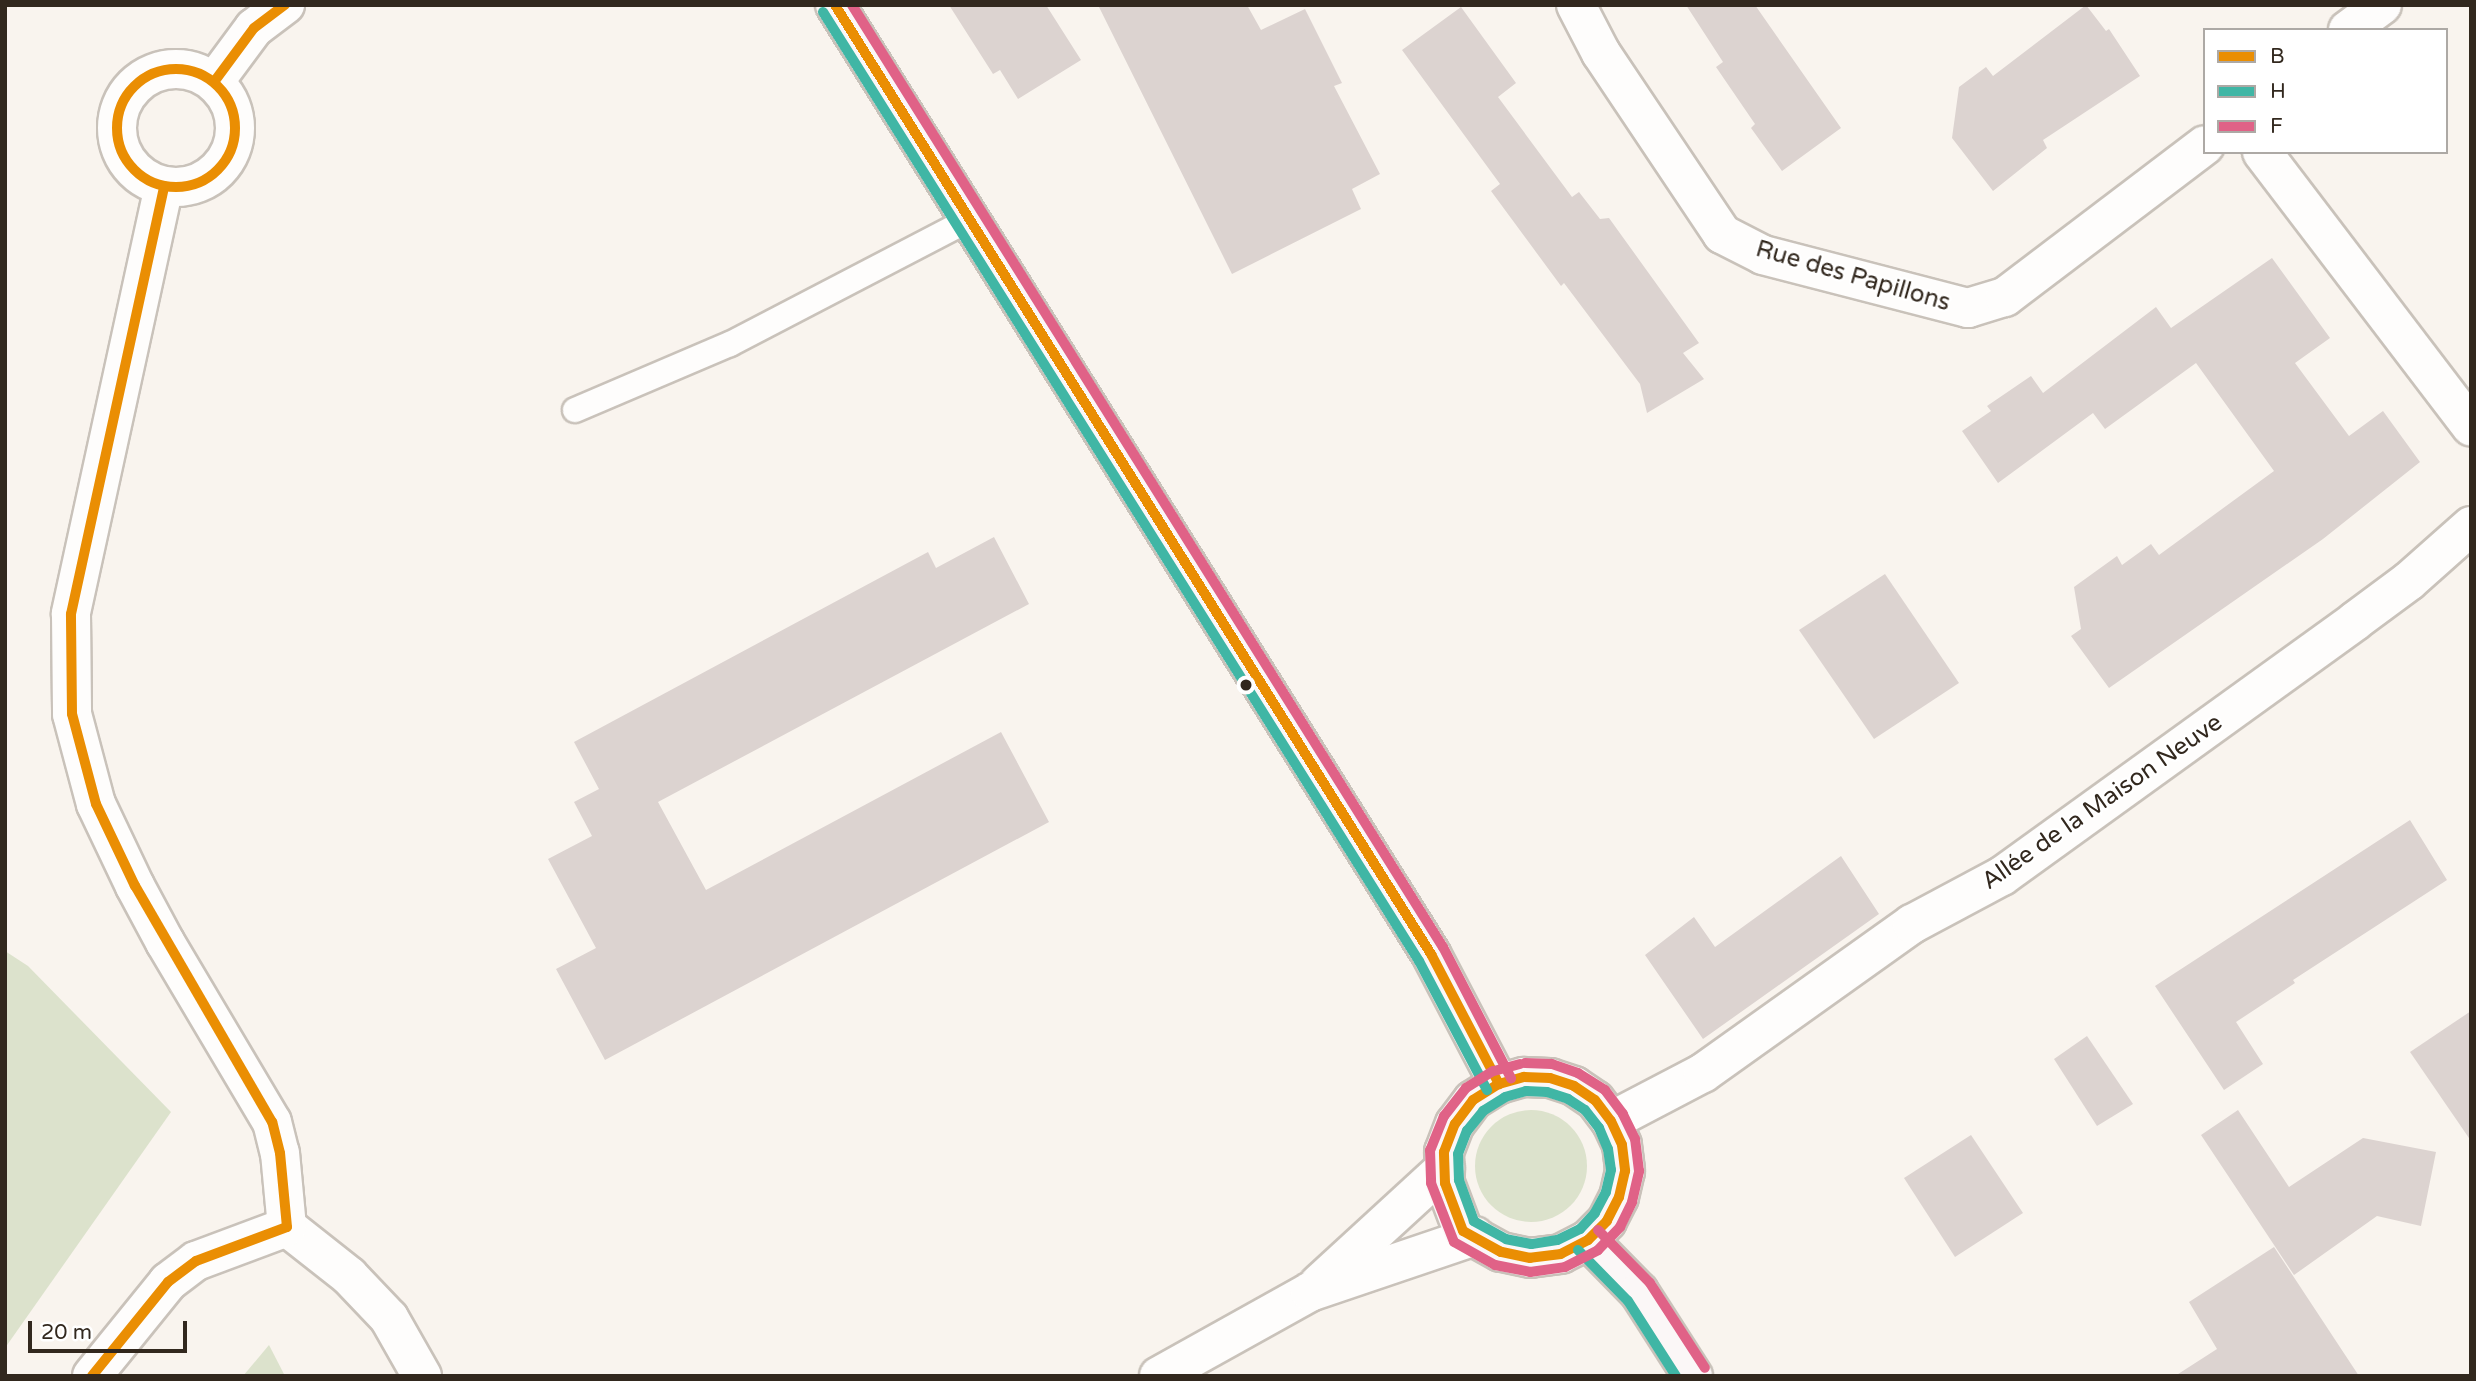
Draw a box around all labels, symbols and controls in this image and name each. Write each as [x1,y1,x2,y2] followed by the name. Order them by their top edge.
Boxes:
[2203,28,2448,154] legend
[2270,44,2285,69] text: B
[2270,79,2286,104] text: H
[2270,114,2283,139] text: F
[1753,234,1953,318] street label: Rue des Papillons
[1239,678,1253,692] unlabelled marker
[1976,708,2228,896] street label: Allée de la Maison Neuve
[32,1308,191,1352] scale bar
[41,1320,92,1345] text: 20 m

